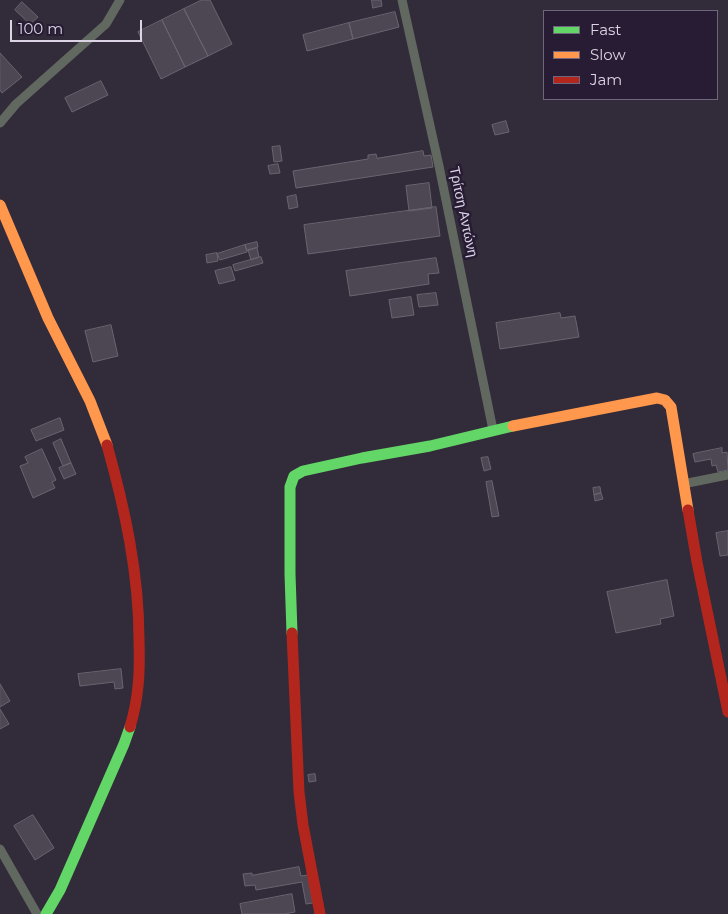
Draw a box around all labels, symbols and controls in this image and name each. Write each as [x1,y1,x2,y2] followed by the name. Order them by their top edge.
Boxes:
[12,10,145,42] scale bar
[543,10,718,100] legend
[18,19,63,38] text: 100 m
[590,20,621,39] text: Fast
[590,45,626,64] text: Slow
[590,70,622,89] text: Jam
[445,165,481,259] street label: Τρίτση Αντώνη

